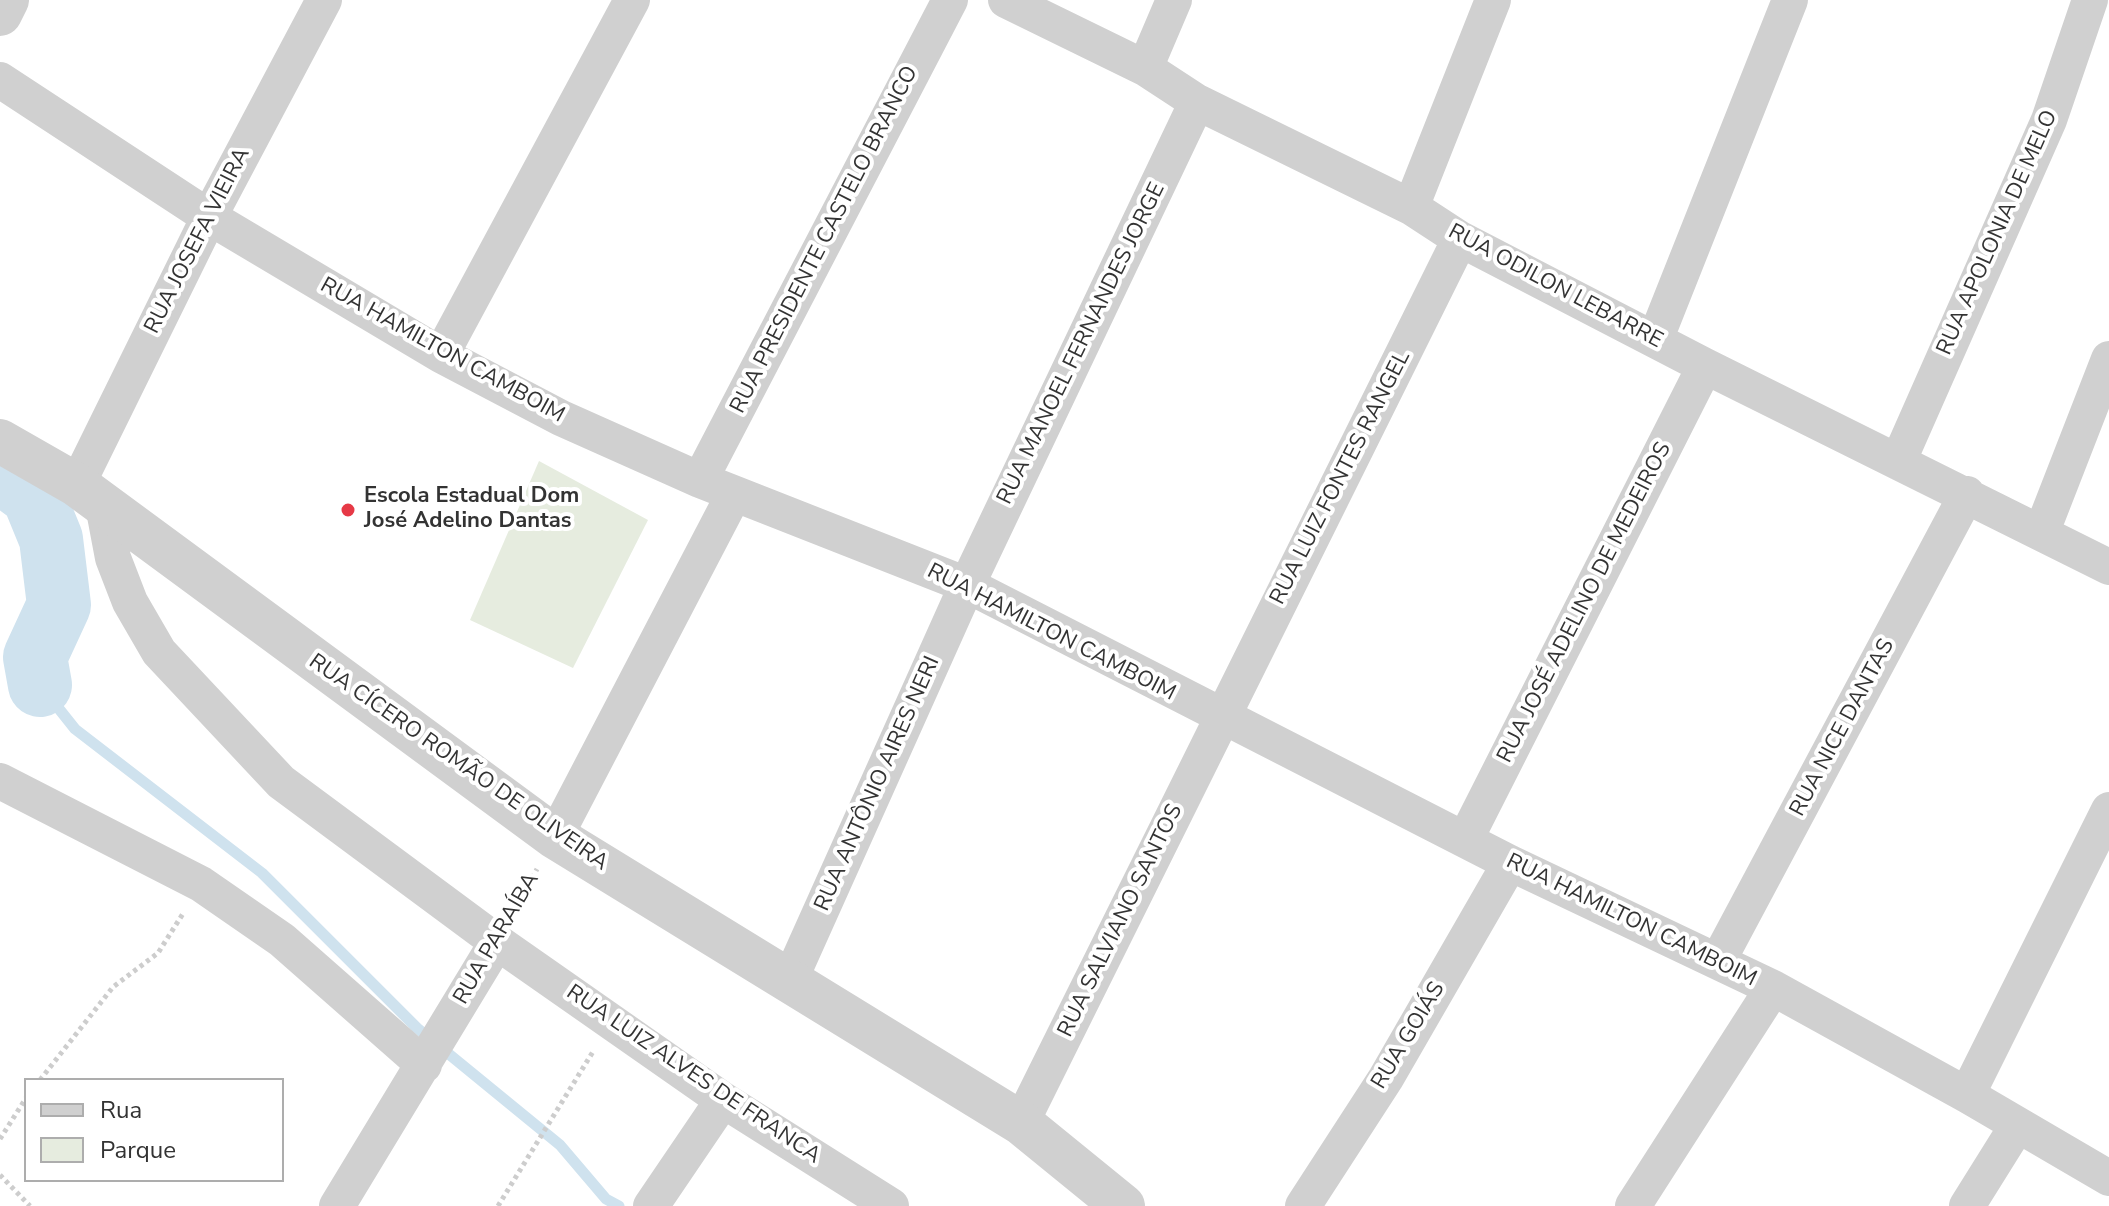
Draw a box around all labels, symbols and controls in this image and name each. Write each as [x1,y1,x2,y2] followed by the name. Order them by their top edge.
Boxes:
[726,62,924,418] street label: RUA PRESIDENTE CASTELO BRANCO
[1932,107,2064,359] street label: RUA APOLONIA DE MELO
[140,144,256,338] street label: RUA JOSEFA VIEIRA
[992,179,1172,509] street label: RUA MANOEL FERNANDES JORGE
[1443,219,1667,355] street label: RUA ODILON LEBARRE
[315,273,569,429] street label: RUA HAMILTON CAMBOIM
[1265,347,1417,609] street label: RUA LUIZ FONTES RANGEL
[1492,438,1678,768] street label: RUA JOSÉ ADELINO DE MEDEIROS
[364,484,579,536] place label: Escola Estadual Dom José Adelino Dantas
[339,501,357,519] marker: Escola Estadual Dom José Adelino Dantas
[922,559,1180,707] street label: RUA HAMILTON CAMBOIM
[1785,635,1901,821] street label: RUA NICE DANTAS
[303,649,613,877] street label: RUA CÍCERO ROMÃO DE OLIVEIRA
[810,653,946,915] street label: RUA ANTÔNIO AIRES NERI
[1053,800,1189,1042] street label: RUA SALVIANO SANTOS
[1502,849,1760,993] street label: RUA HAMILTON CAMBOIM
[449,868,545,1010] street label: RUA PARAÍBA
[1367,978,1451,1094] street label: RUA GOIÁS
[561,980,825,1170] street label: RUA LUIZ ALVES DE FRANCA
[24,1078,284,1182] legend
[100,1094,142,1126] text: Rua
[100,1134,176,1166] text: Parque

